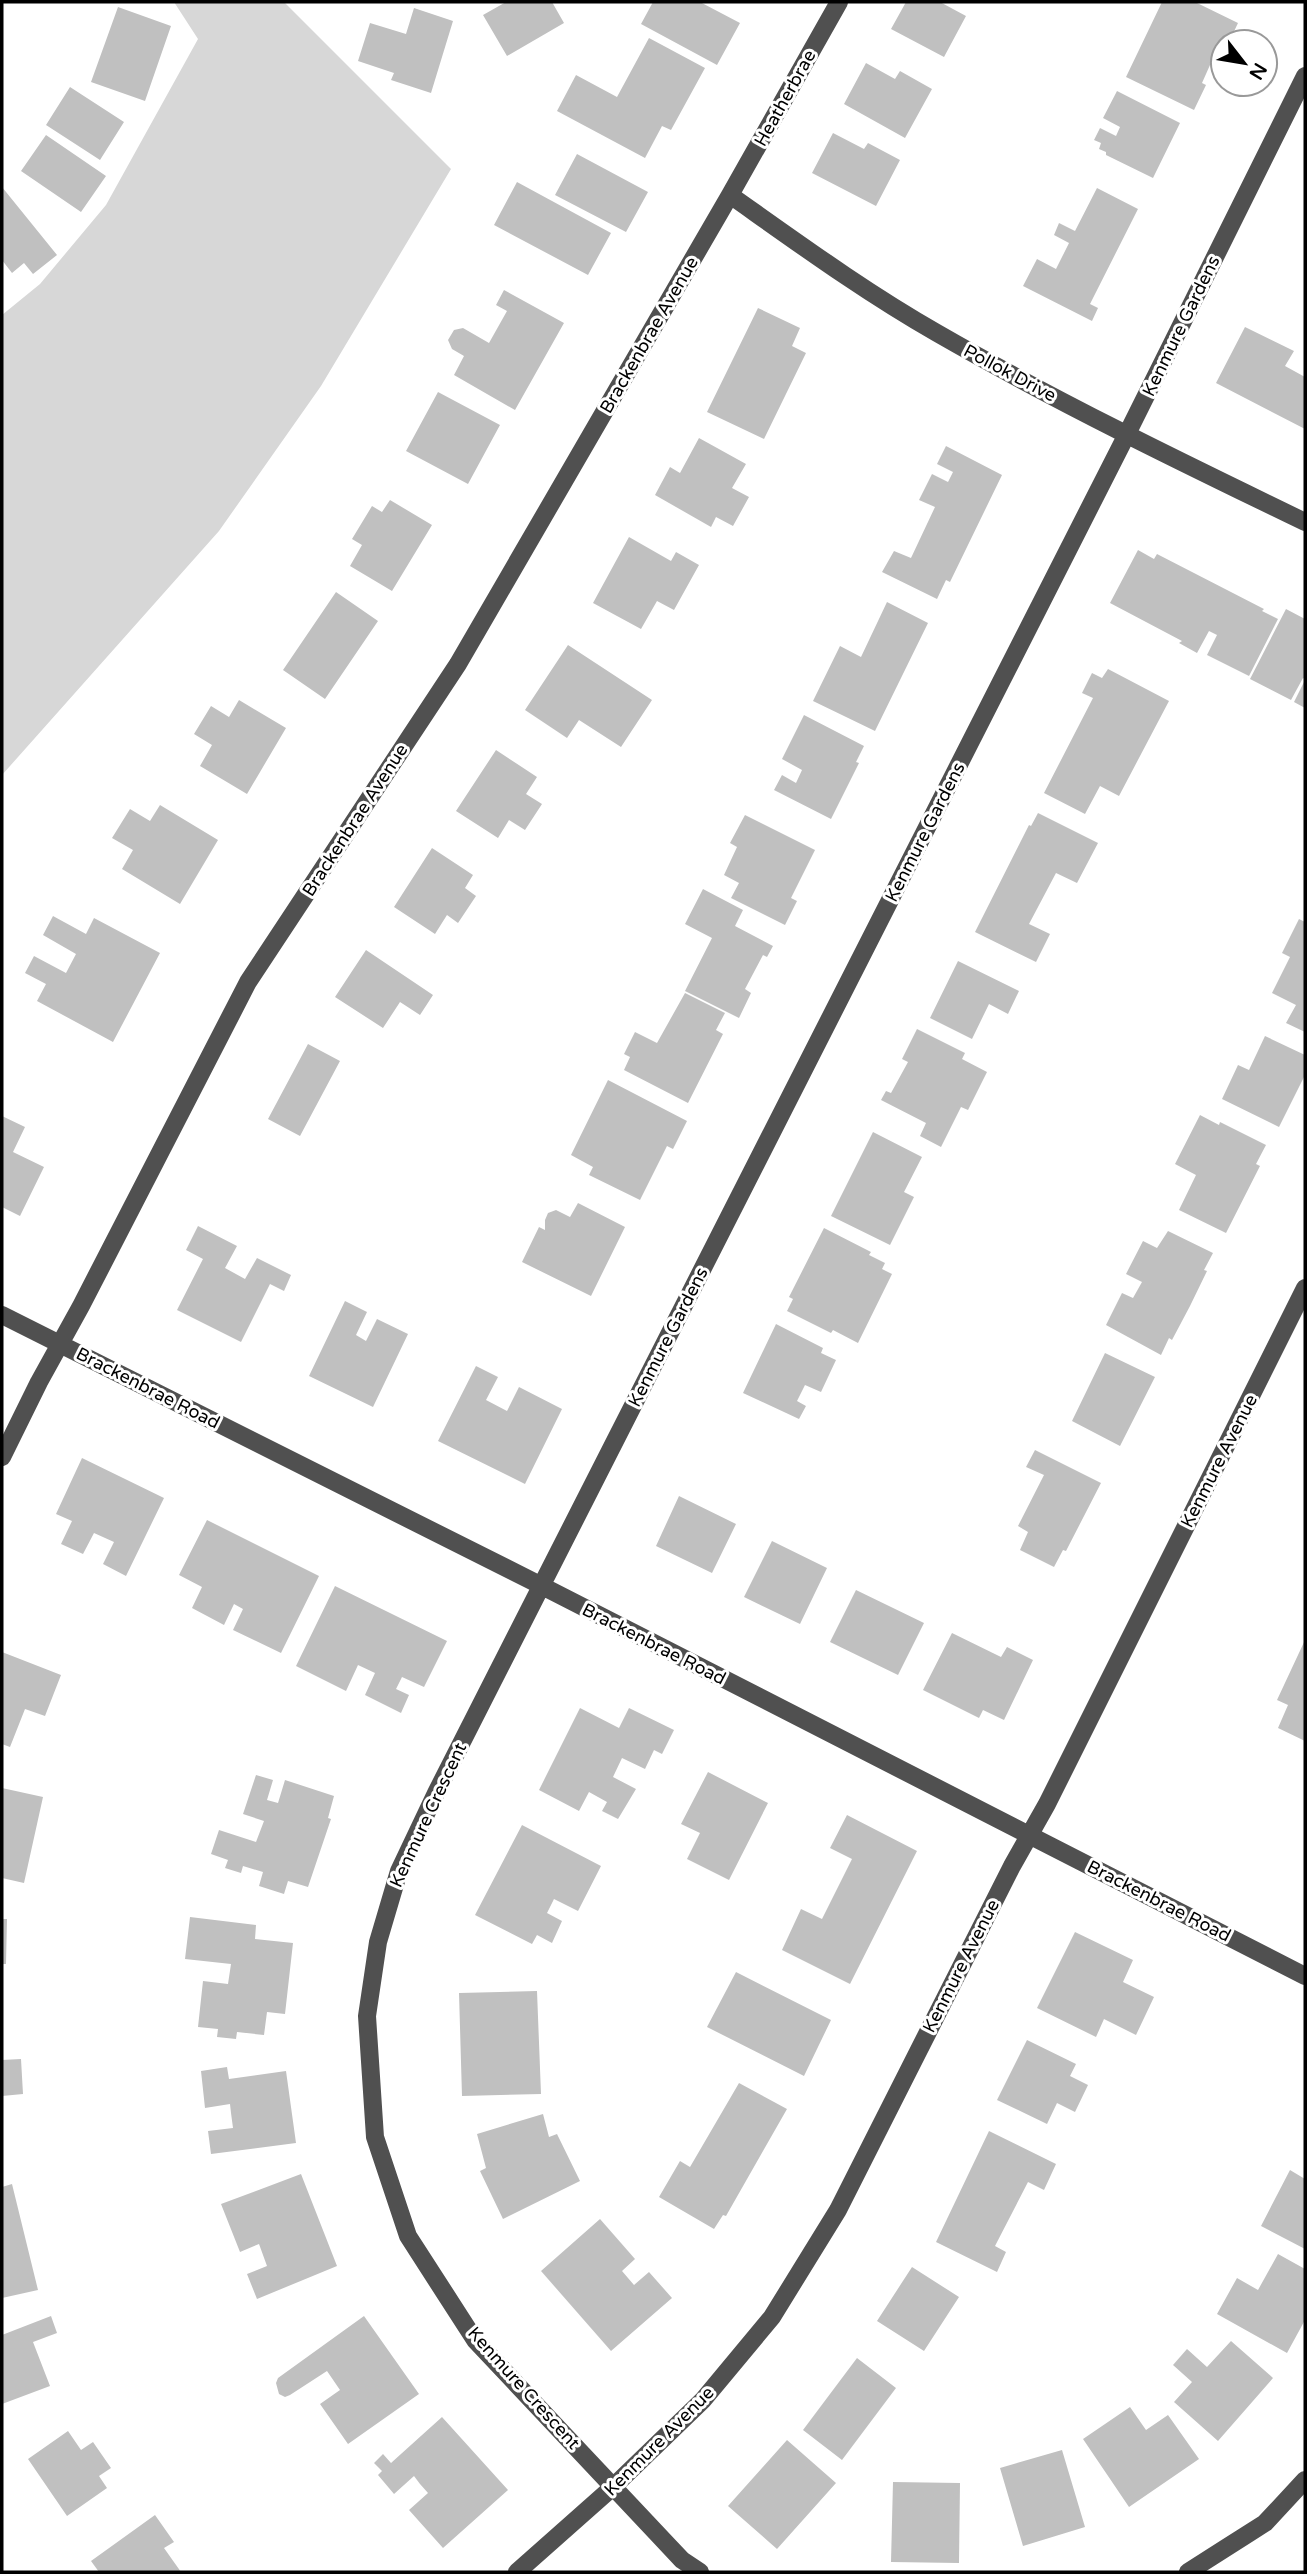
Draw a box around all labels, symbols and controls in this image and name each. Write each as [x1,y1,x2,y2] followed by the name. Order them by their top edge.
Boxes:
[1209,28,1279,98] north arrow
[749,46,821,150] street label: Heatherbrae
[1244,59,1271,83] text: N
[1137,252,1225,400] street label: Kenmure Gardens
[595,253,703,417] street label: Brackenbrae Avenue
[960,339,1060,407] street label: Pollok Drive
[297,740,413,900] street label: Brackenbrae Avenue
[880,759,970,905] street label: Kenmure Gardens
[623,1264,713,1410] street label: Kenmure Gardens
[73,1342,223,1434] street label: Brackenbrae Road
[1176,1391,1262,1531] street label: Kenmure Avenue
[579,1598,729,1690] street label: Brackenbrae Road
[385,1739,471,1891] street label: Kenmure Crescent
[1084,1855,1234,1947] street label: Brackenbrae Road
[918,1896,1004,2036] street label: Kenmure Avenue
[463,2322,585,2454] street label: Kenmure Crescent
[599,2381,719,2501] street label: Kenmure Avenue

